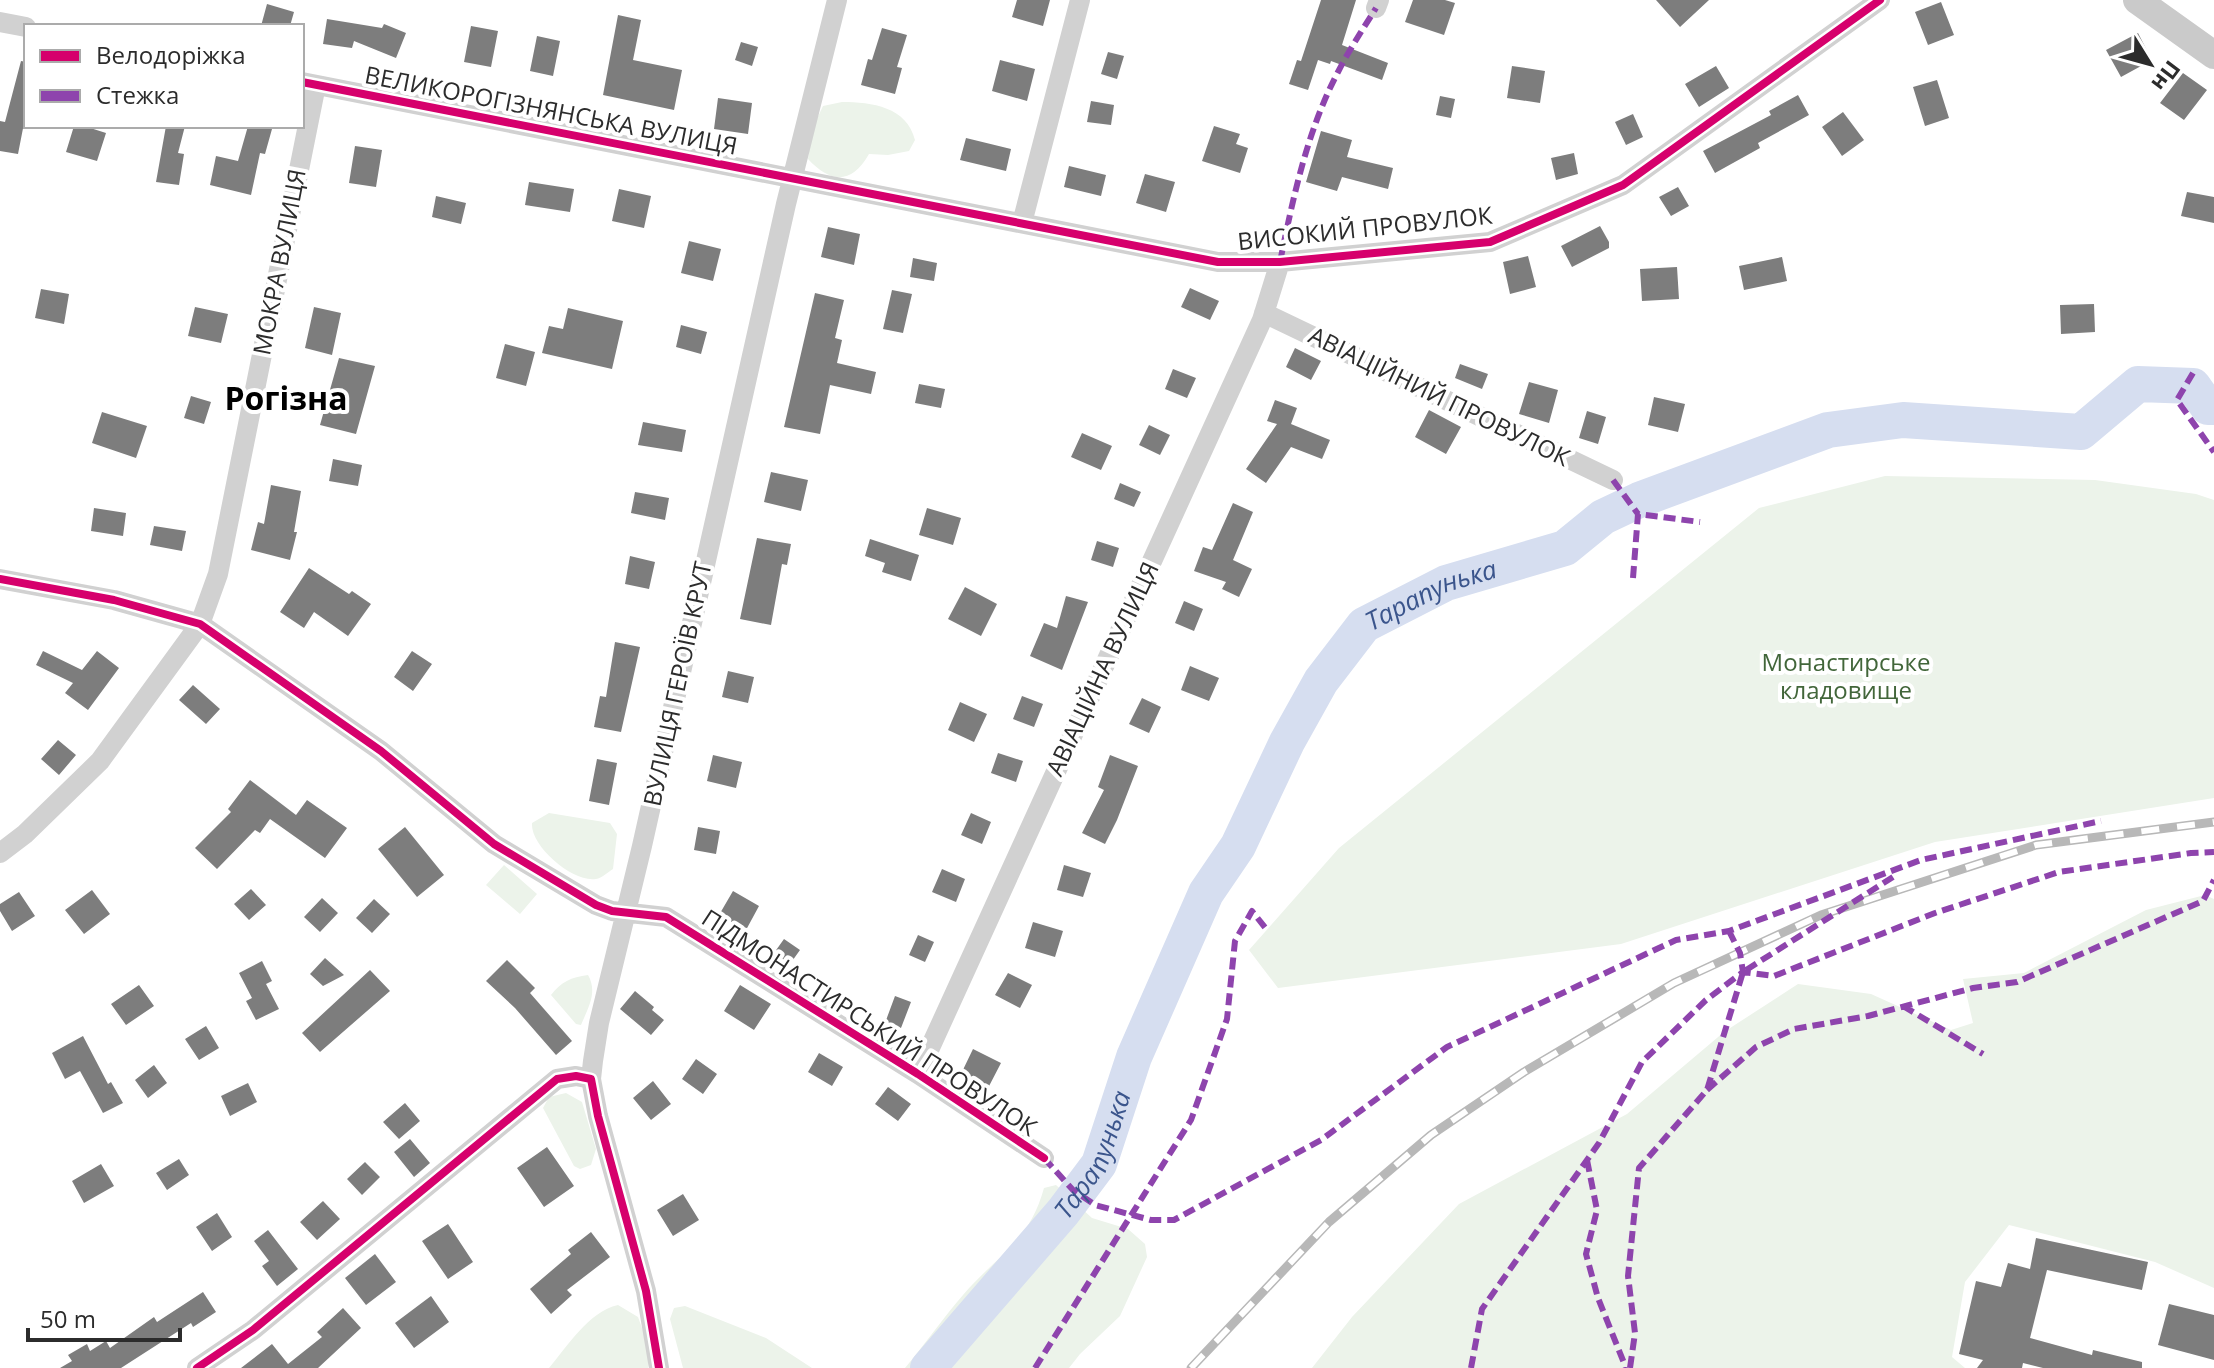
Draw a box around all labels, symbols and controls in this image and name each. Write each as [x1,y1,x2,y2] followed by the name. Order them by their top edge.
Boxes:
[24,24,304,128] legend
[2110,24,2190,104] north arrow
[96,38,246,71] text: Велодоріжка
[2145,55,2188,98] text: Пн
[362,57,740,162] street label: ВЕЛИКОРОГІЗНЯНСЬКА ВУЛИЦЯ
[96,78,179,111] text: Стежка
[244,166,313,358] street label: МОКРА ВУЛИЦЯ
[1236,198,1494,257] street label: ВИСОКИЙ ПРОВУЛОК
[1304,318,1576,473] street label: АВІАЦІЙНИЙ ПРОВУЛОК
[224,376,348,419] district label: Рогізна
[1358,550,1501,639] water label: Тарапунька
[1038,556,1166,781] street label: АВІАЦІЙНА ВУЛИЦЯ
[635,558,719,809] street label: ВУЛИЦЯ ГЕРОЇВ КРУТ
[1762,645,1930,706] park label: Монастирське кладовище
[696,901,1044,1143] street label: ПІДМОНАСТИРСЬКИЙ ПРОВУЛОК
[1045,1086,1139,1226] water label: Тарапунька
[28,1292,180,1342] scale bar
[40,1302,96,1335] text: 50 m

